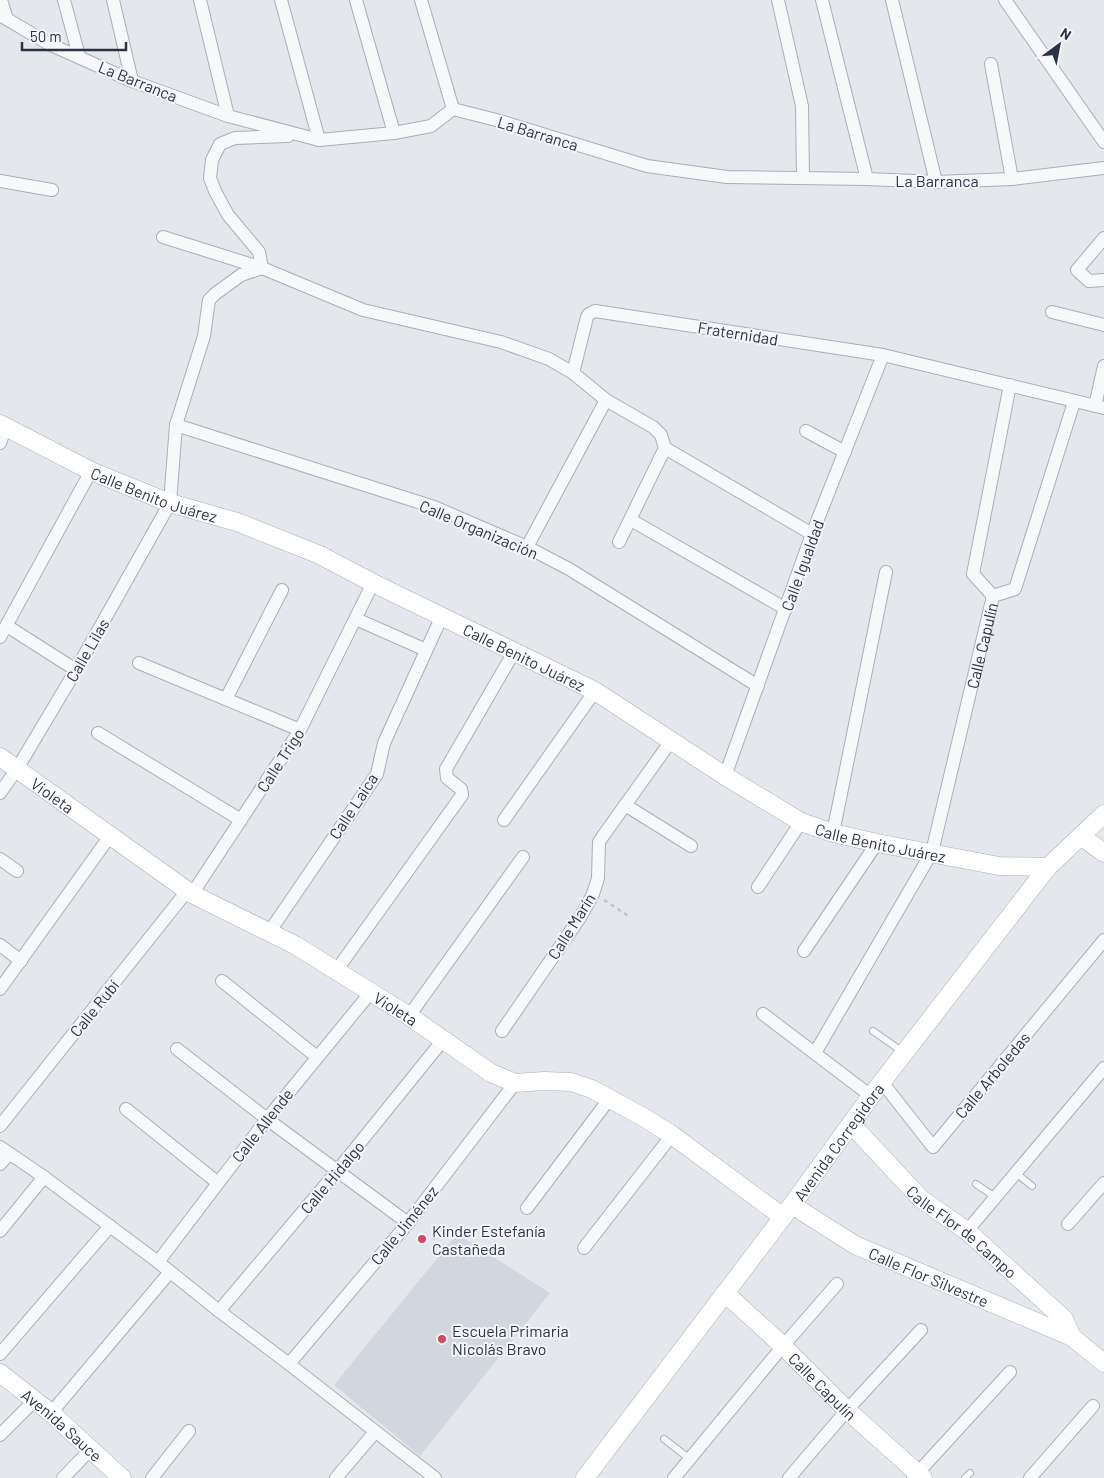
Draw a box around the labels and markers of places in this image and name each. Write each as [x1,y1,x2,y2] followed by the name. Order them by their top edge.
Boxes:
[432,1221,546,1258] place label: Kinder Estefanía Castañeda
[416,1233,428,1245] marker: Kinder Estefanía Castañeda
[452,1321,569,1358] place label: Escuela Primaria Nicolás Bravo
[436,1333,448,1345] marker: Escuela Primaria Nicolás Bravo

